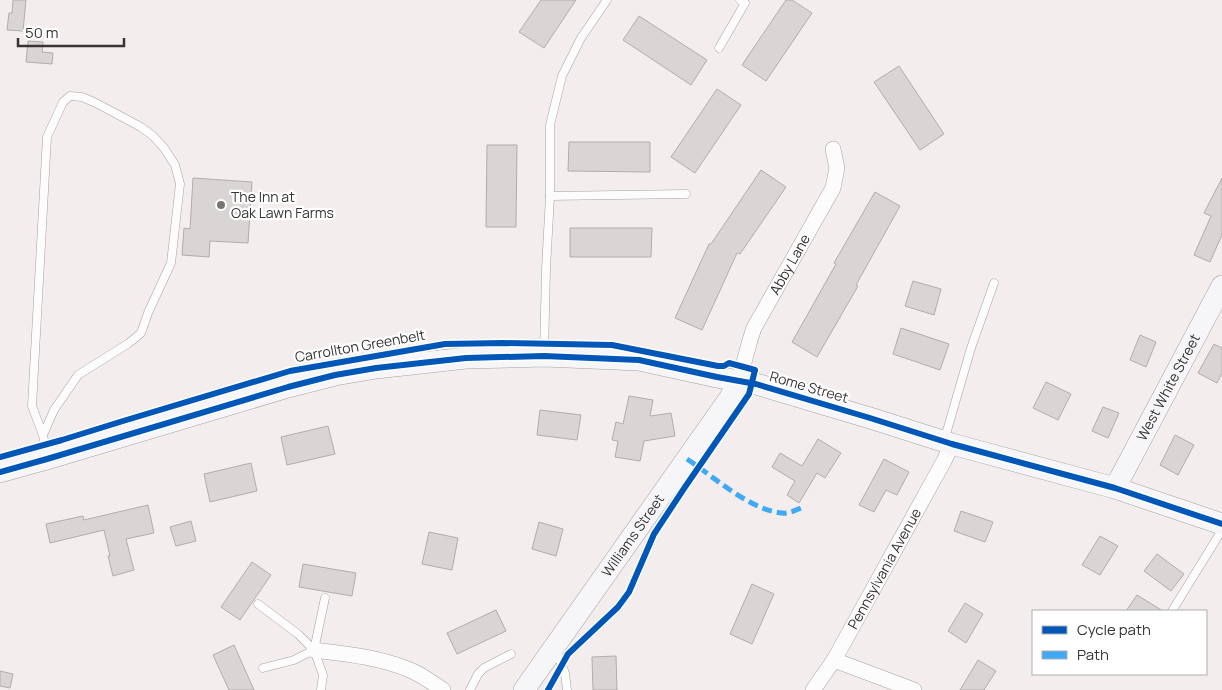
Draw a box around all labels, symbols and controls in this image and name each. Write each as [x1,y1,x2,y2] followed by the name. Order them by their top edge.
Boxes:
[18,15,124,47] scale bar
[25,22,59,43] text: 50 m
[231,187,334,222] place label: The Inn at Oak Lawn Farms
[215,199,227,211] marker: The Inn at Oak Lawn Farms
[765,231,814,298] street label: Abby Lane
[293,325,427,366] street label: Carrollton Greenbelt
[1132,330,1204,444] street label: West White Street
[768,366,851,407] street label: Rome Street
[597,490,668,580] street label: Williams Street
[843,505,925,632] street label: Pennsylvania Avenue
[1032,610,1207,675] legend
[1077,619,1151,640] text: Cycle path
[1077,644,1109,665] text: Path

